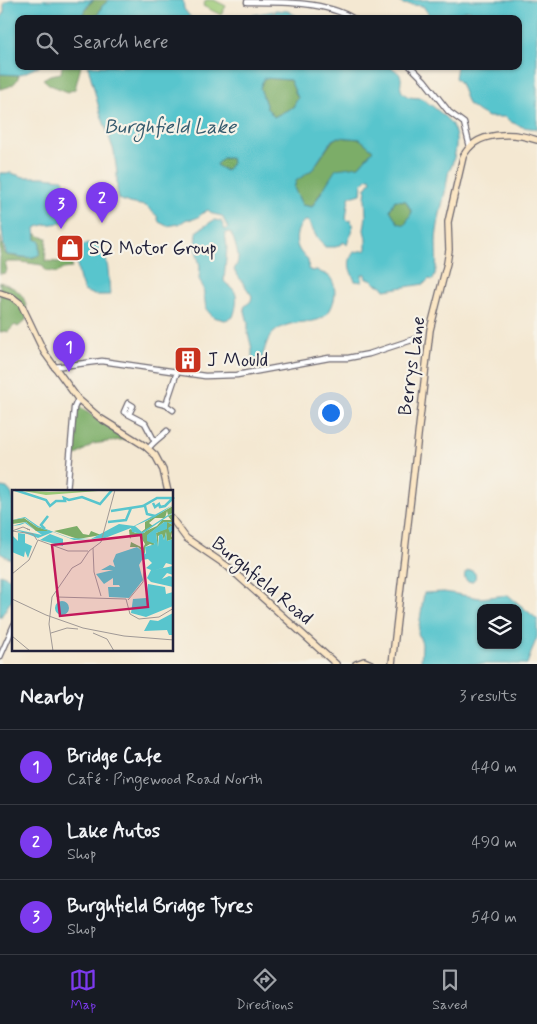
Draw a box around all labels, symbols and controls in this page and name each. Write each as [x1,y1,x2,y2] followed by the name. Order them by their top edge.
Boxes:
[15,15,522,70] search box
[33,29,61,57] icon: search
[73,30,169,55] text: Search here
[104,114,237,143] water label: Burghfield Lake
[86,182,118,223] pin: 2
[45,188,77,229] pin: 3
[55,233,85,263] shop icon: SQ Motor Group
[89,236,217,261] place label: SQ Motor Group
[393,315,432,417] street label: Berrys Lane
[53,331,85,372] pin: 1
[173,345,203,375] building icon: J Mould
[207,348,268,373] place label: J Mould
[318,400,344,426] your location
[12,490,174,652] inset map
[205,531,318,632] street label: Burghfield Road
[477,604,522,649] map controls
[477,604,522,649] button: layers
[20,683,84,711] text: Nearby
[459,686,517,707] text: 3 results
[67,744,162,769] text: Bridge Cafe
[32,757,40,778] text: 1
[471,757,517,778] text: 440 m
[67,769,263,790] text: Café · Pingewood Road North
[67,819,160,844] text: Lake Autos
[32,832,40,853] text: 2
[471,832,517,853] text: 490 m
[67,844,96,865] text: Shop
[67,894,253,919] text: Burghfield Bridge Tyres
[32,907,40,928] text: 3
[471,907,517,928] text: 540 m
[67,919,96,940] text: Shop
[69,966,97,1014] tab: Map
[236,966,294,1014] tab: Directions
[432,966,468,1014] tab: Saved

